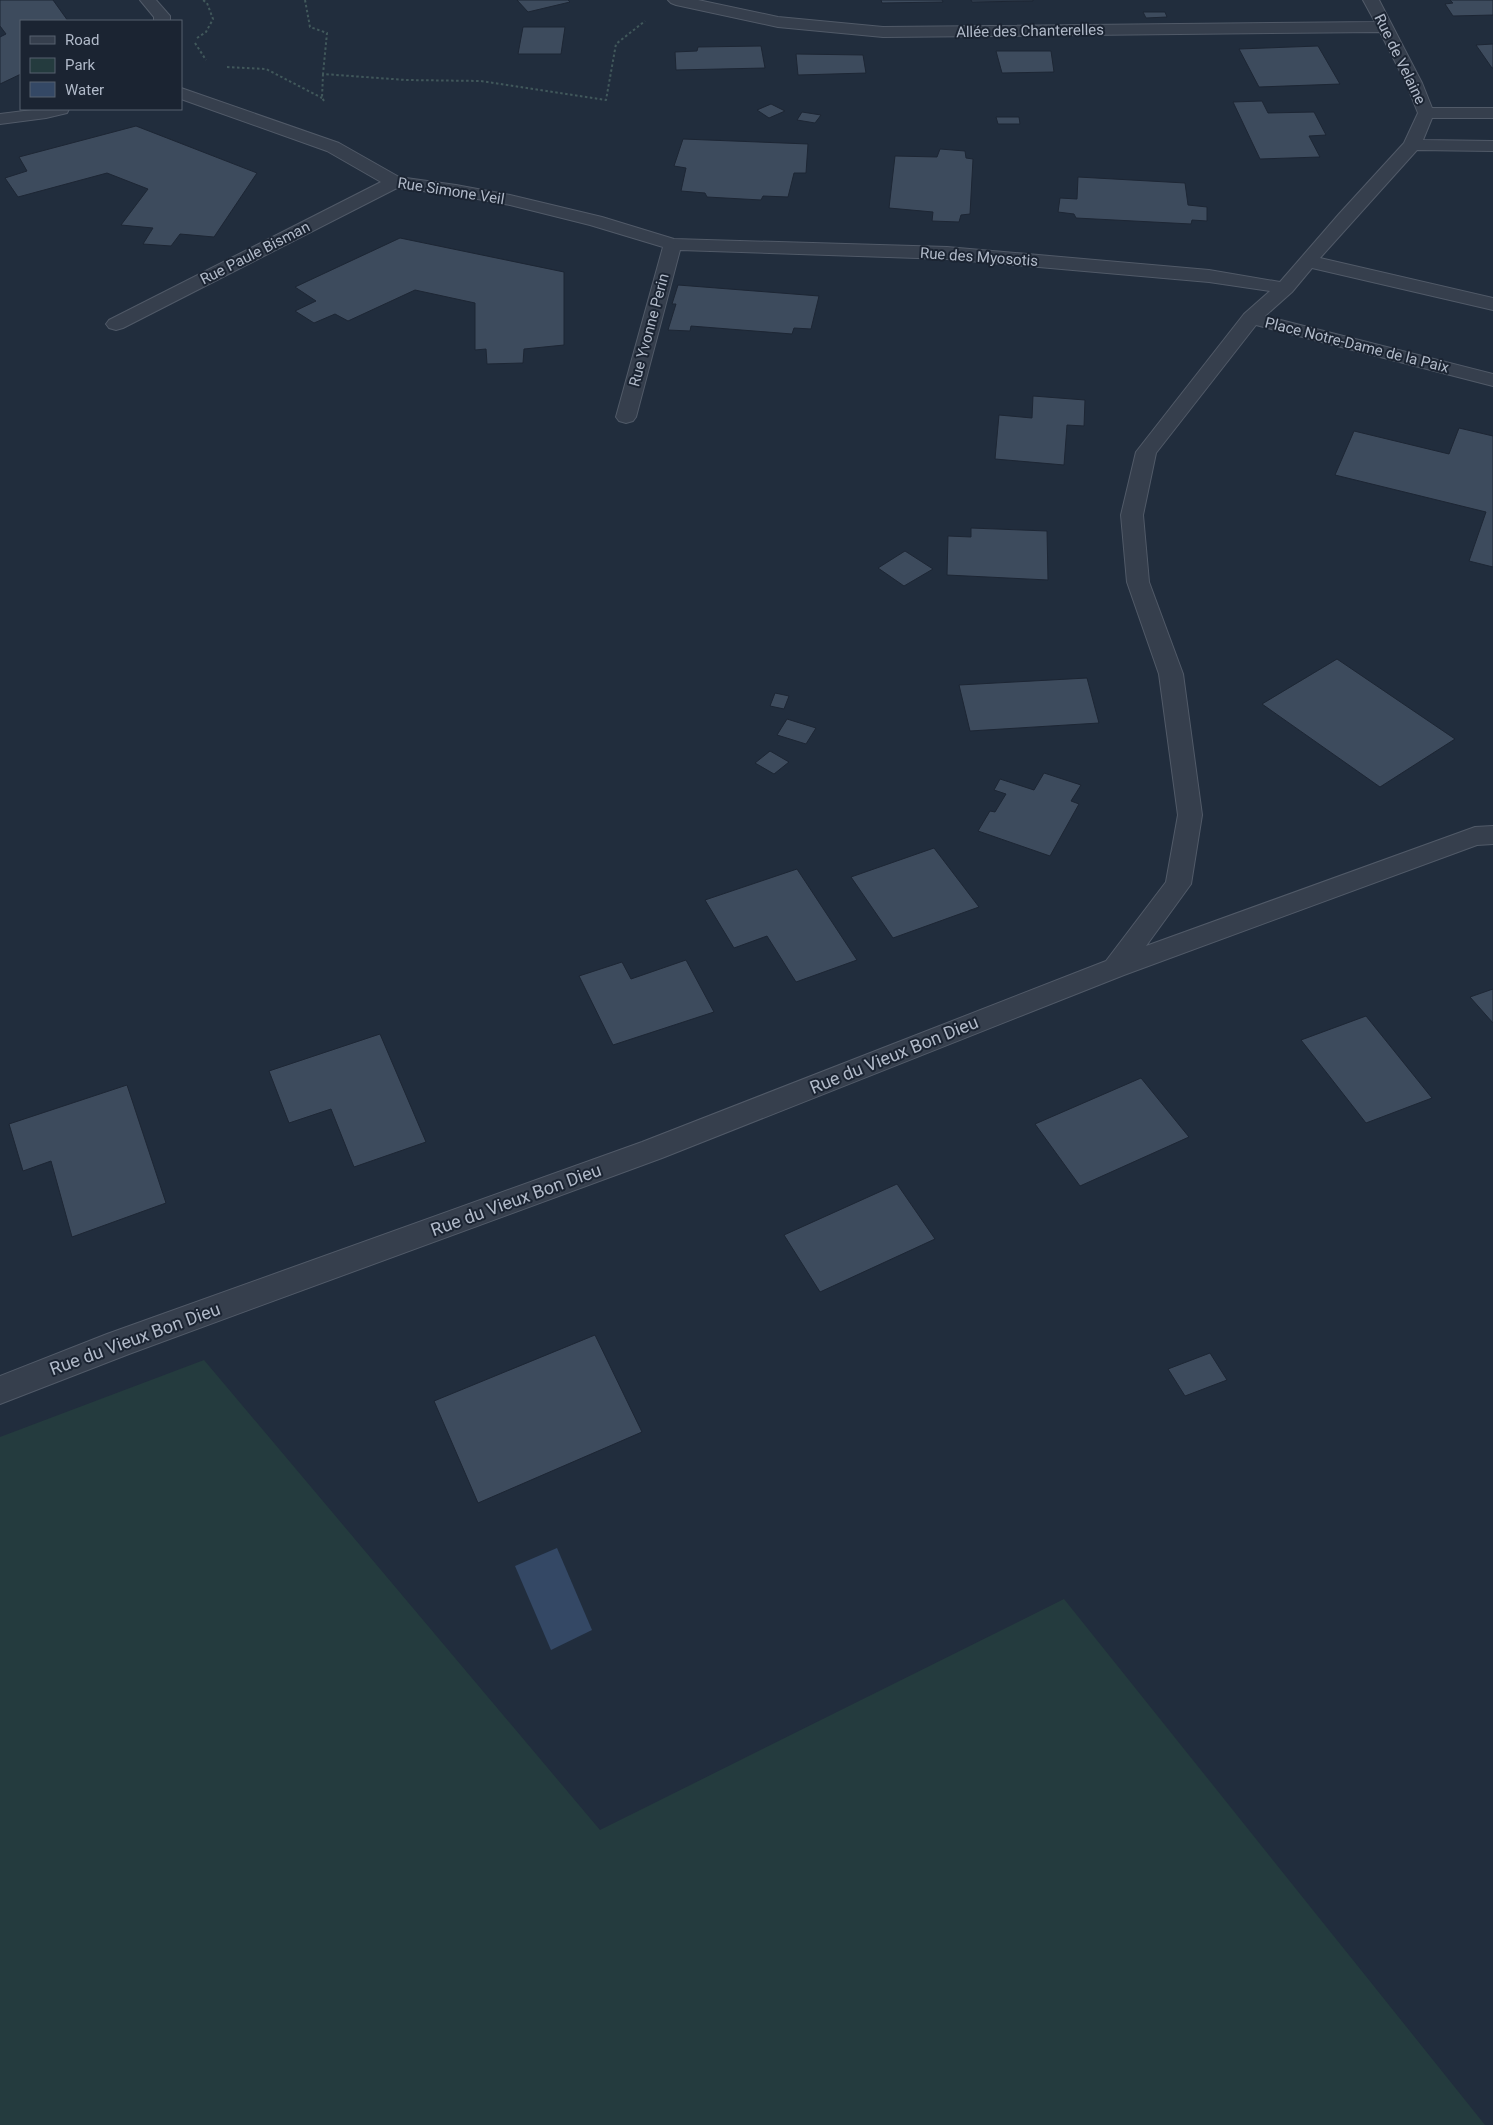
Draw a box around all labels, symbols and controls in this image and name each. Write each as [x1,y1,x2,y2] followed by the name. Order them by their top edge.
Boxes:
[1370,11,1430,107] street label: Rue de Velaine
[20,20,182,110] legend
[956,21,1104,41] street label: Allée des Chanterelles
[65,31,99,49] text: Road
[65,56,96,74] text: Park
[65,81,104,99] text: Water
[396,174,506,208] street label: Rue Simone Veil
[197,218,313,288] street label: Rue Paule Bisman
[919,244,1039,270] street label: Rue des Myosotis
[625,271,673,389] street label: Rue Yvonne Perin
[1263,313,1451,377] street label: Place Notre-Dame de la Paix
[807,1011,981,1098] street label: Rue du Vieux Bon Dieu
[428,1159,604,1240] street label: Rue du Vieux Bon Dieu
[47,1298,223,1379] street label: Rue du Vieux Bon Dieu

